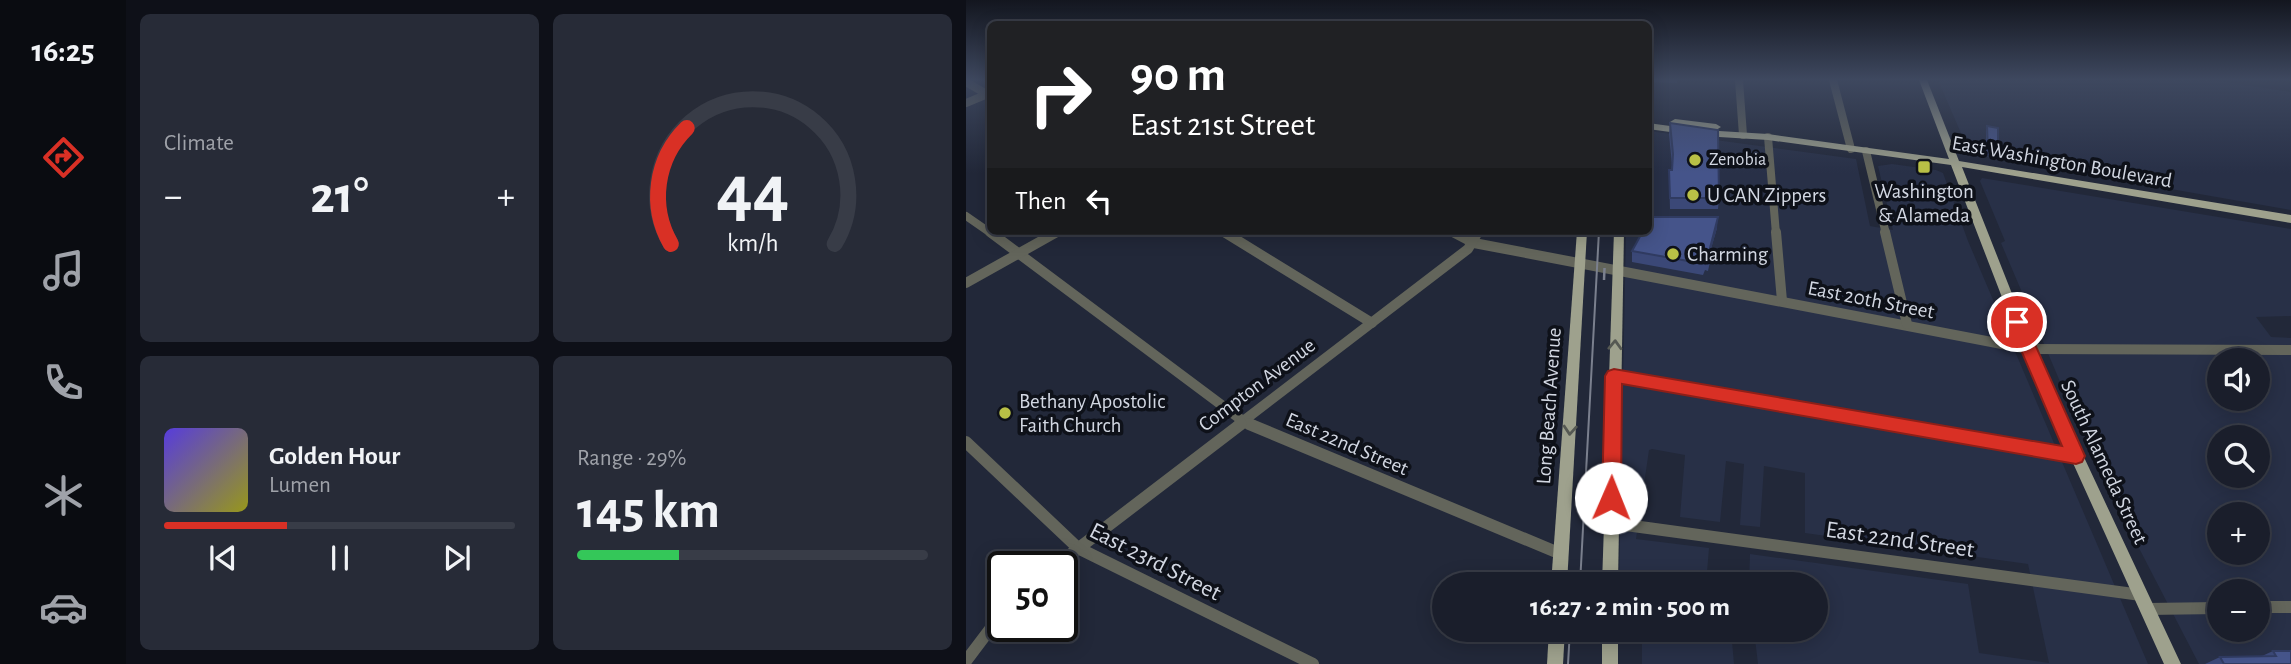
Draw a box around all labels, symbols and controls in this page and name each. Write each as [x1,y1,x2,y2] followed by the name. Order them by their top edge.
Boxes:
[31,35,95,67] text: 16:25
[1015,49,1106,140] icon: right
[1130,51,1226,100] text: 90 m
[1130,109,1315,141] text: East 21st Street
[164,132,234,155] text: Climate
[1950,132,2174,192] street label: East Washington Boulevard
[39,133,88,182] icon: directions
[1709,151,1766,169] place label: Zenobia
[1687,152,1703,168] marker: Zenobia
[716,156,789,229] text: 44
[1916,159,1932,175] marker: Washington & Alameda
[310,170,369,222] text: 21°
[164,178,182,216] text: −
[497,178,515,216] text: +
[1874,181,1974,226] place label: Washington & Alameda
[1080,182,1118,220] icon: left
[1707,185,1826,206] place label: U CAN Zippers
[1685,187,1701,203] marker: U CAN Zippers
[1015,188,1066,214] text: Then
[727,231,778,256] text: km/h
[1687,244,1769,265] place label: Charming
[39,246,88,295] icon: music
[1665,246,1681,262] marker: Charming
[1806,277,1936,323] street label: East 20th Street
[1987,292,2047,352] pin
[1998,303,2036,341] icon: arrive
[1533,327,1565,485] street label: Long Beach Avenue
[1195,334,1319,436] street label: Compton Avenue
[1607,339,1622,350] one-way arrow
[2207,348,2270,642] map controls
[2207,348,2270,411] button: sound
[39,358,88,407] icon: phone
[2057,377,2151,548] street label: South Alameda Street
[1019,391,1165,436] place label: Bethany Apostolic Faith Church
[997,405,1013,421] marker: Bethany Apostolic Faith Church
[1283,409,1412,479] street label: East 22nd Street
[1562,424,1577,435] one-way arrow
[2207,425,2270,488] button: search
[269,443,400,469] text: Golden Hour
[577,447,686,470] text: Range · 29%
[1574,461,1648,535] position arrow
[39,471,88,520] icon: climate
[269,474,331,497] text: Lumen
[577,485,720,537] text: 145 km
[2207,502,2270,565] button: +
[1824,518,1976,562] street label: East 22nd Street
[1085,519,1225,606] street label: East 23rd Street
[204,539,242,577] icon: previous
[321,539,359,577] icon: pause
[438,539,476,577] icon: next
[987,551,1078,642] speed limit sign: 50
[2207,579,2270,642] button: −
[39,583,88,632] icon: car
[1530,594,1730,620] text: 16:27 · 2 min · 500 m

